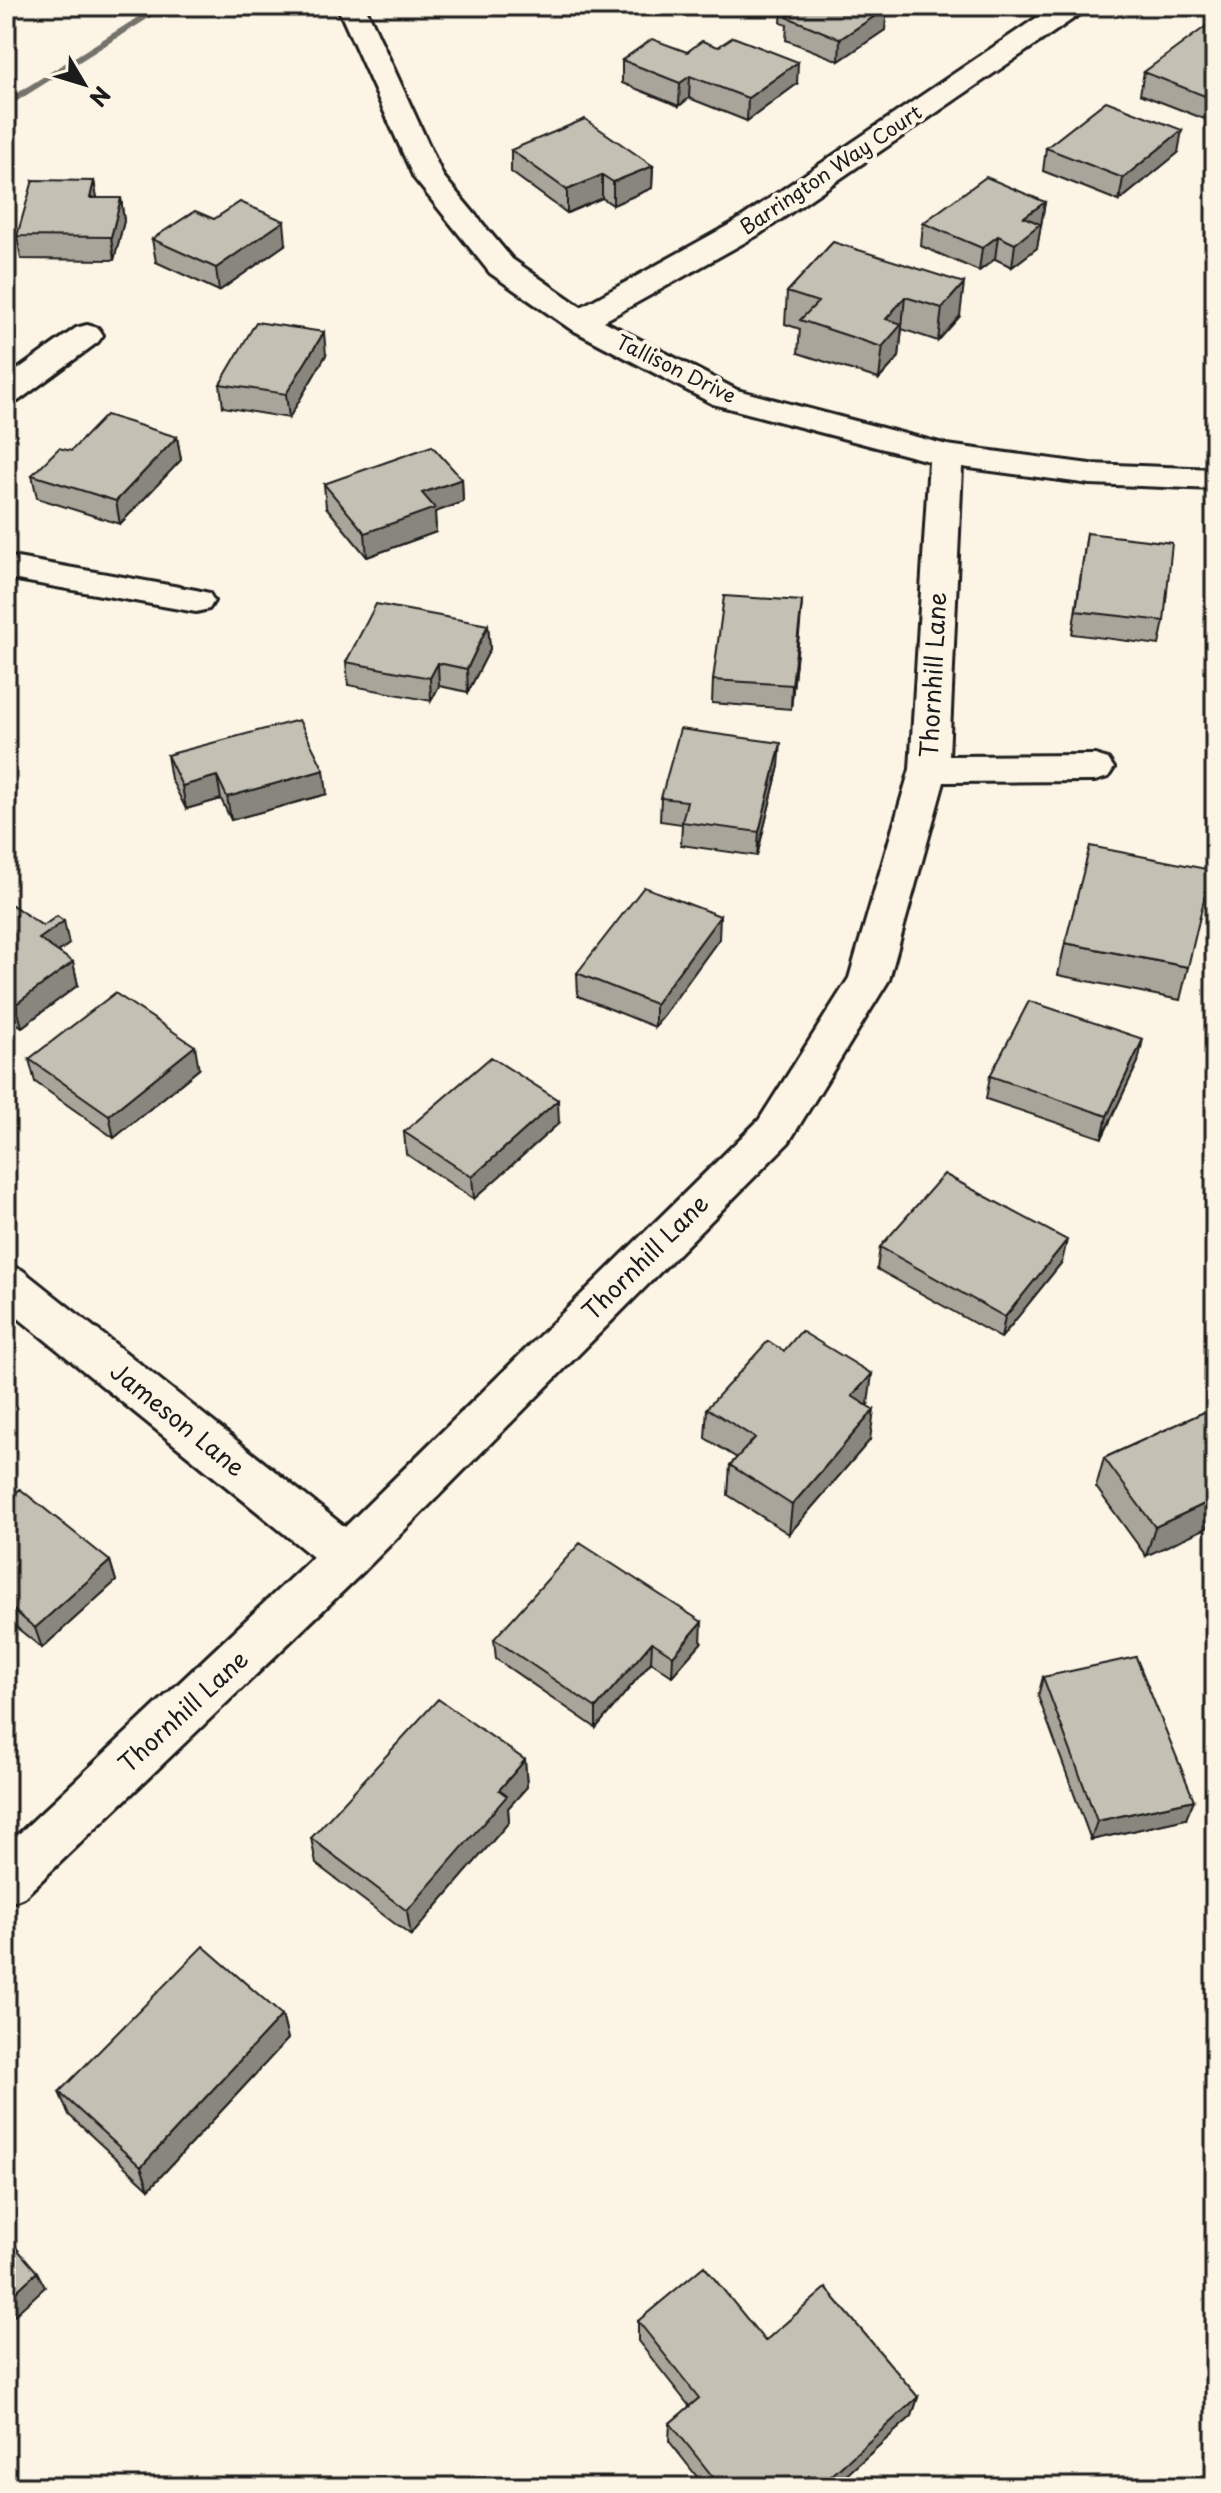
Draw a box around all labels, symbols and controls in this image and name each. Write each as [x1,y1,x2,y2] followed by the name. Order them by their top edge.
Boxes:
[44,44,124,124] north arrow
[83,80,119,114] text: N
[733,97,927,241] street label: Barrington Way Court
[611,326,741,410] street label: Tallison Drive
[910,591,954,759] street label: Thornhill Lane
[573,1185,716,1328] street label: Thornhill Lane
[103,1353,254,1484] street label: Jameson Lane
[110,1641,256,1780] street label: Thornhill Lane

